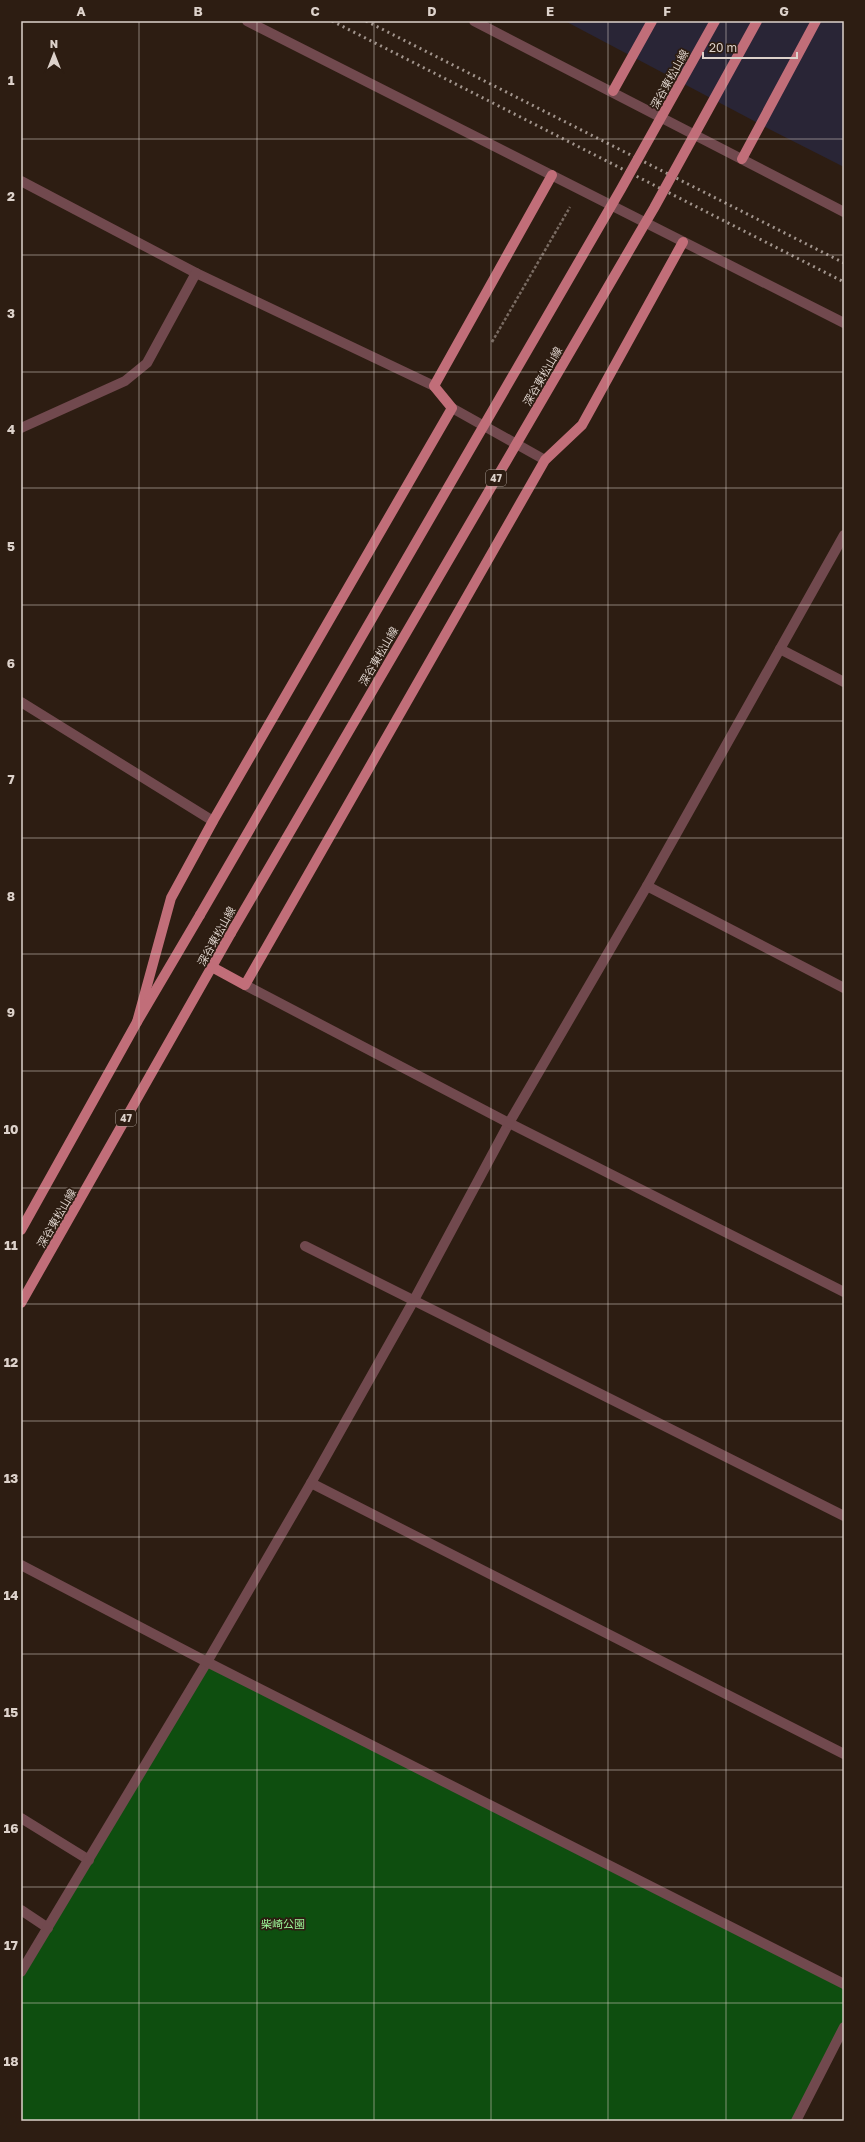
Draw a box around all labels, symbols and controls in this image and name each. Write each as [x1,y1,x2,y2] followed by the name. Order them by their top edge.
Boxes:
[76,3,86,19] text: A
[193,3,203,19] text: B
[310,3,320,19] text: C
[427,3,437,19] text: D
[546,3,554,19] text: E
[663,3,671,19] text: F
[779,3,789,19] text: G
[34,34,74,74] north arrow
[703,34,797,60] scale bar
[50,37,58,50] text: N
[709,40,737,55] text: 20 m
[647,47,691,111] street label: 深谷東松山線
[8,72,15,88] text: 1
[7,188,15,204] text: 2
[7,305,15,321] text: 3
[520,344,564,408] street label: 深谷東松山線
[7,421,15,437] text: 4
[486,470,506,486] road number: 47
[7,538,15,554] text: 5
[356,624,400,688] street label: 深谷東松山線
[7,655,15,671] text: 6
[7,771,15,787] text: 7
[7,888,15,904] text: 8
[194,904,238,968] street label: 深谷東松山線
[7,1004,15,1020] text: 9
[116,1110,136,1126] road number: 47
[3,1121,19,1137] text: 10
[34,1186,78,1250] street label: 深谷東松山線
[4,1237,18,1253] text: 11
[4,1354,18,1370] text: 12
[4,1470,18,1486] text: 13
[4,1587,18,1603] text: 14
[4,1704,18,1720] text: 15
[4,1820,18,1836] text: 16
[261,1917,305,1930] park label: 柴崎公園
[4,1937,18,1953] text: 17
[3,2053,19,2069] text: 18

